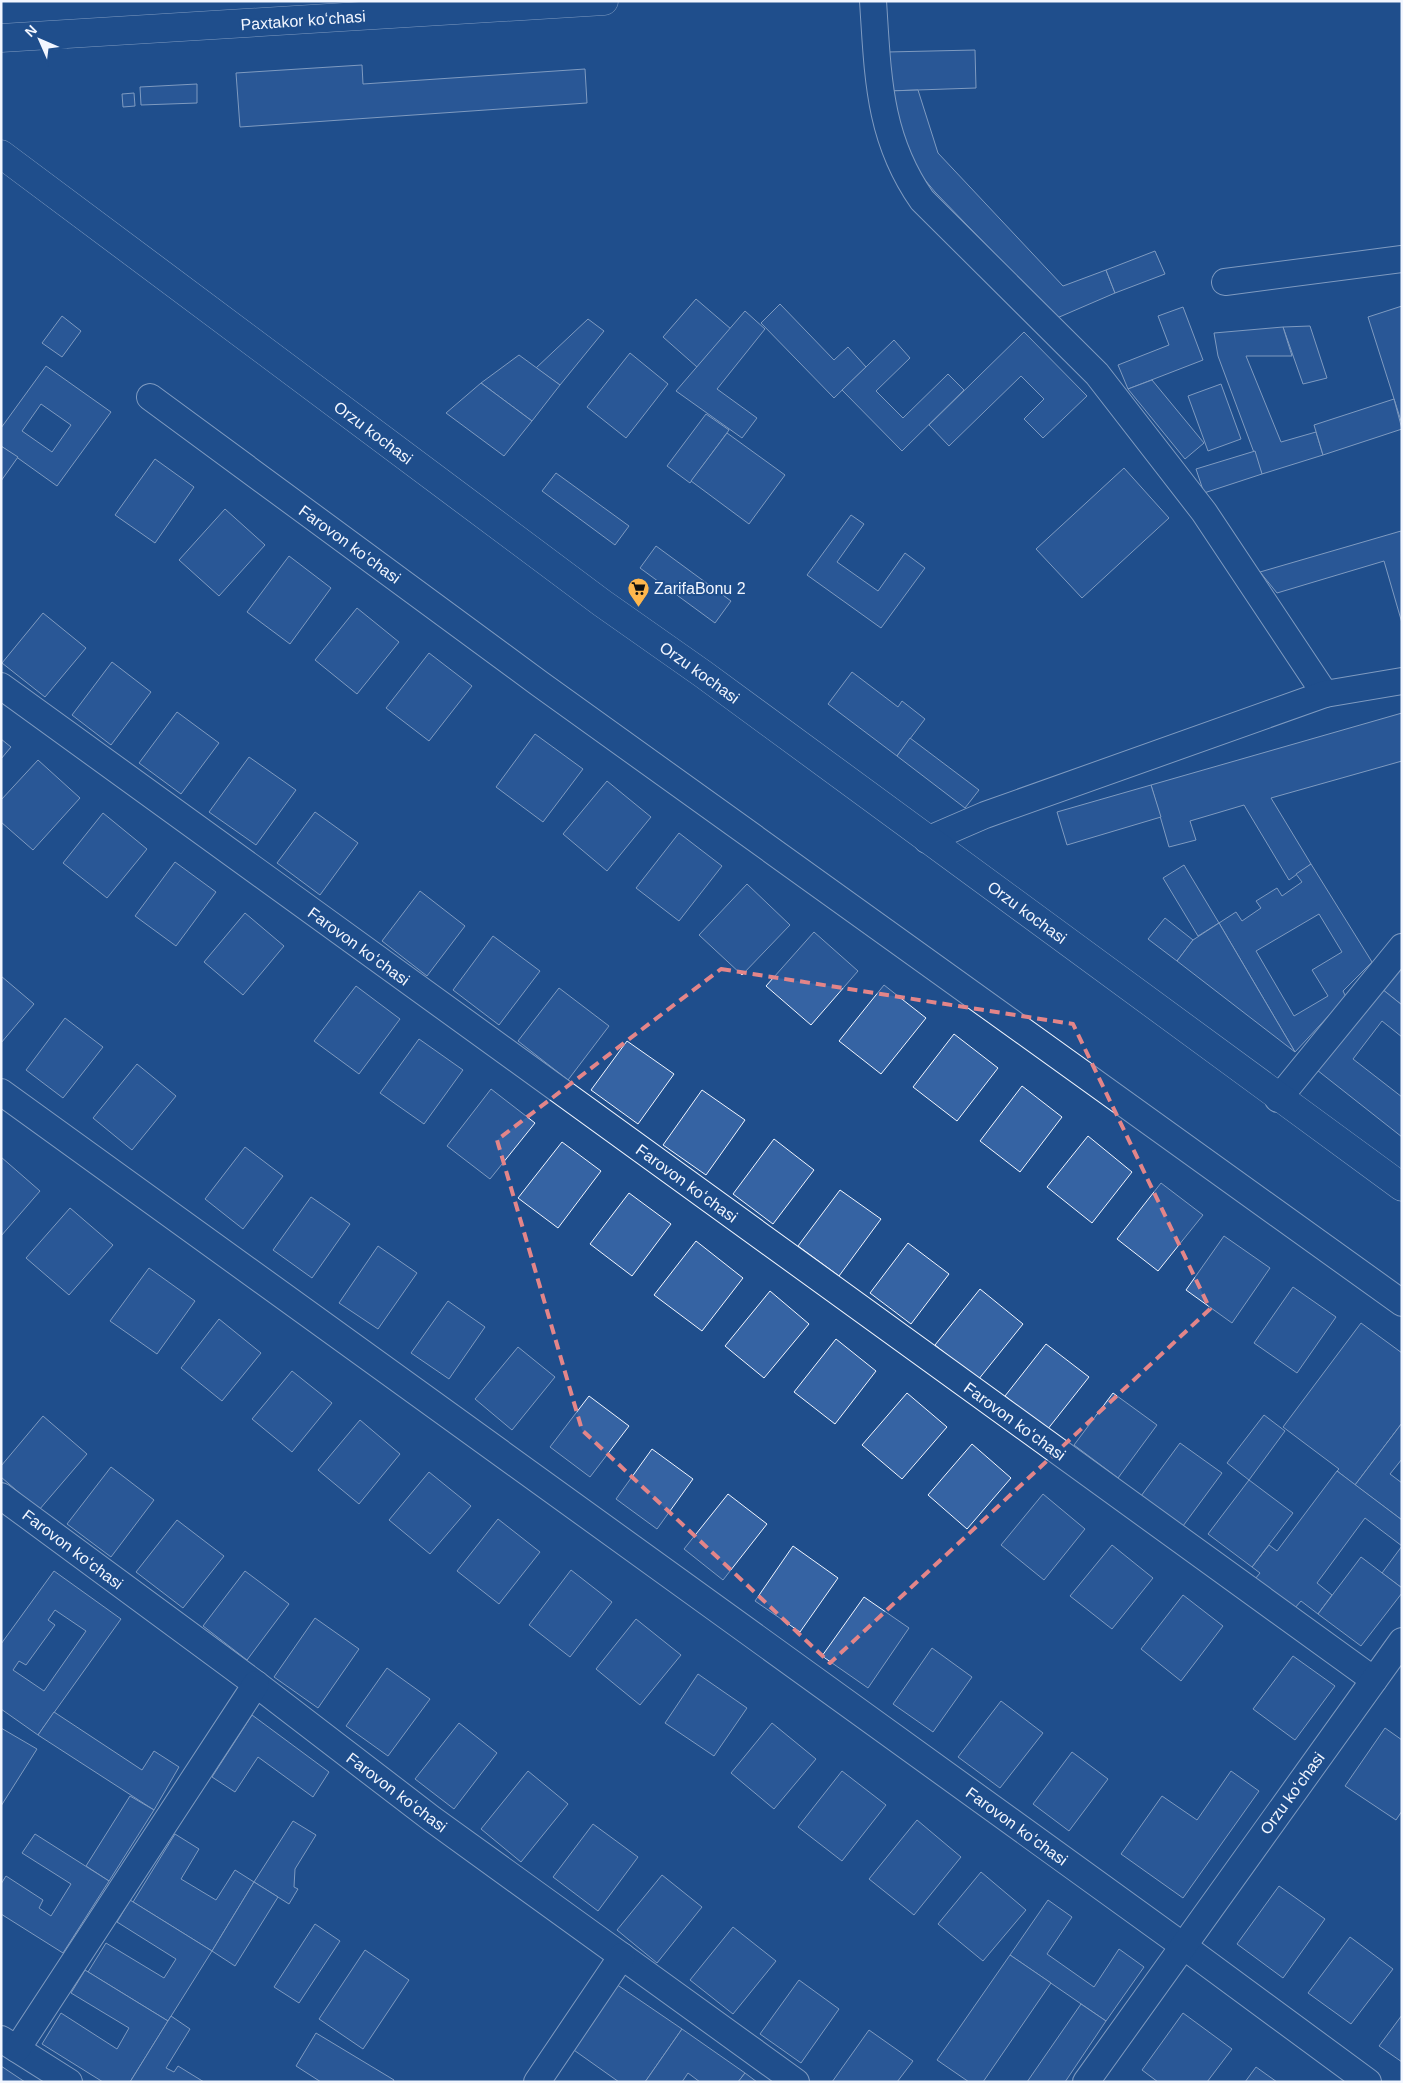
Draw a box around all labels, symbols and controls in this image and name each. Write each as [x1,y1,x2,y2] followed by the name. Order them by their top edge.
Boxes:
[240,8,366,33] street label: Paxtakor koʻchasi
[15,15,65,65] north arrow
[22,22,40,40] text: N
[331,398,416,467] street label: Orzu kochasi
[296,502,404,587] street label: Farovon koʻchasi
[626,576,650,607] supermarket icon: ZarifaBonu 2
[654,580,746,597] place label: ZarifaBonu 2
[657,638,742,707] street label: Orzu kochasi
[984,878,1070,947] street label: Orzu kochasi
[305,904,413,989] street label: Farovon koʻchasi
[633,1141,741,1226] street label: Farovon koʻchasi
[961,1379,1069,1464] street label: Farovon koʻchasi
[19,1506,126,1593] street label: Farovon koʻchasi
[343,1749,450,1836] street label: Farovon koʻchasi
[1257,1749,1328,1837] street label: Orzu koʻchasi
[963,1784,1071,1869] street label: Farovon koʻchasi

